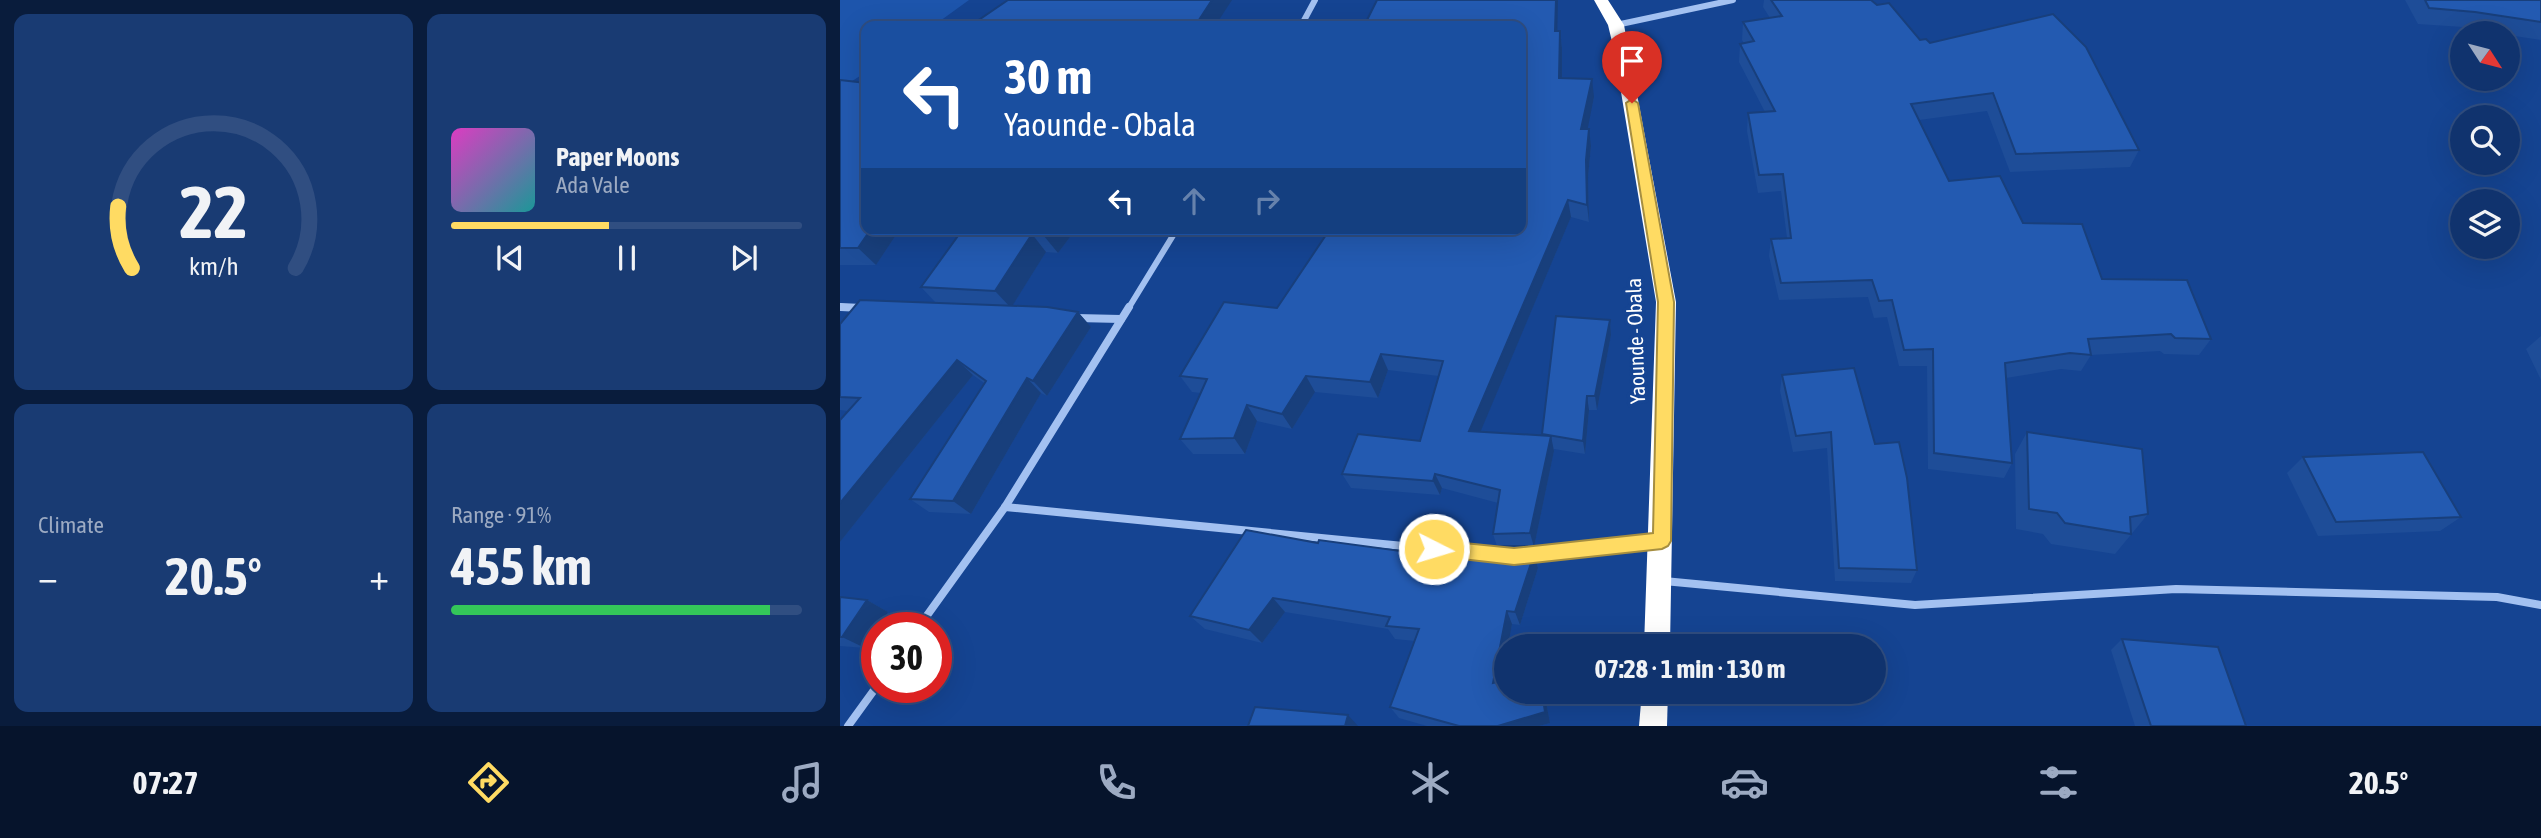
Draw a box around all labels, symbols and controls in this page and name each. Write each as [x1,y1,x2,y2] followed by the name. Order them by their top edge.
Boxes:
[2450,21,2520,91] north arrow
[2450,21,2520,259] map controls
[1602,31,1662,103] pin
[1613,42,1651,80] icon: arrive
[1004,48,1092,104] text: 30 m
[889,49,980,140] icon: left
[2450,105,2520,175] button: search
[1004,106,1196,143] text: Yaounde - Obala
[556,142,679,172] text: Paper Moons
[179,171,248,254] text: 22
[556,172,630,198] text: Ada Vale
[1102,182,1140,220] icon: left
[1175,182,1213,220] icon: ahead
[1248,182,1286,220] icon: right
[2450,189,2520,259] button: layers
[491,239,529,277] icon: previous
[608,239,646,277] icon: pause
[725,239,763,277] icon: next
[189,252,238,280] text: km/h
[1621,278,1649,404] street label: Yaounde - Obala
[451,502,551,528] text: Range · 91%
[38,512,104,538] text: Climate
[1397,512,1471,586] position arrow
[451,536,592,596] text: 455 km
[165,546,262,606] text: 20.5°
[38,555,58,598] text: −
[369,555,389,598] text: +
[861,612,952,703] speed limit sign: 30
[1595,654,1785,684] text: 07:28 · 1 min · 130 m
[464,758,513,807] icon: directions
[778,758,827,807] icon: music
[1092,758,1141,807] icon: phone
[1406,758,1455,807] icon: climate
[1720,758,1769,807] icon: car
[2034,758,2083,807] icon: filters
[133,764,198,801] text: 07:27
[2349,764,2408,801] text: 20.5°

